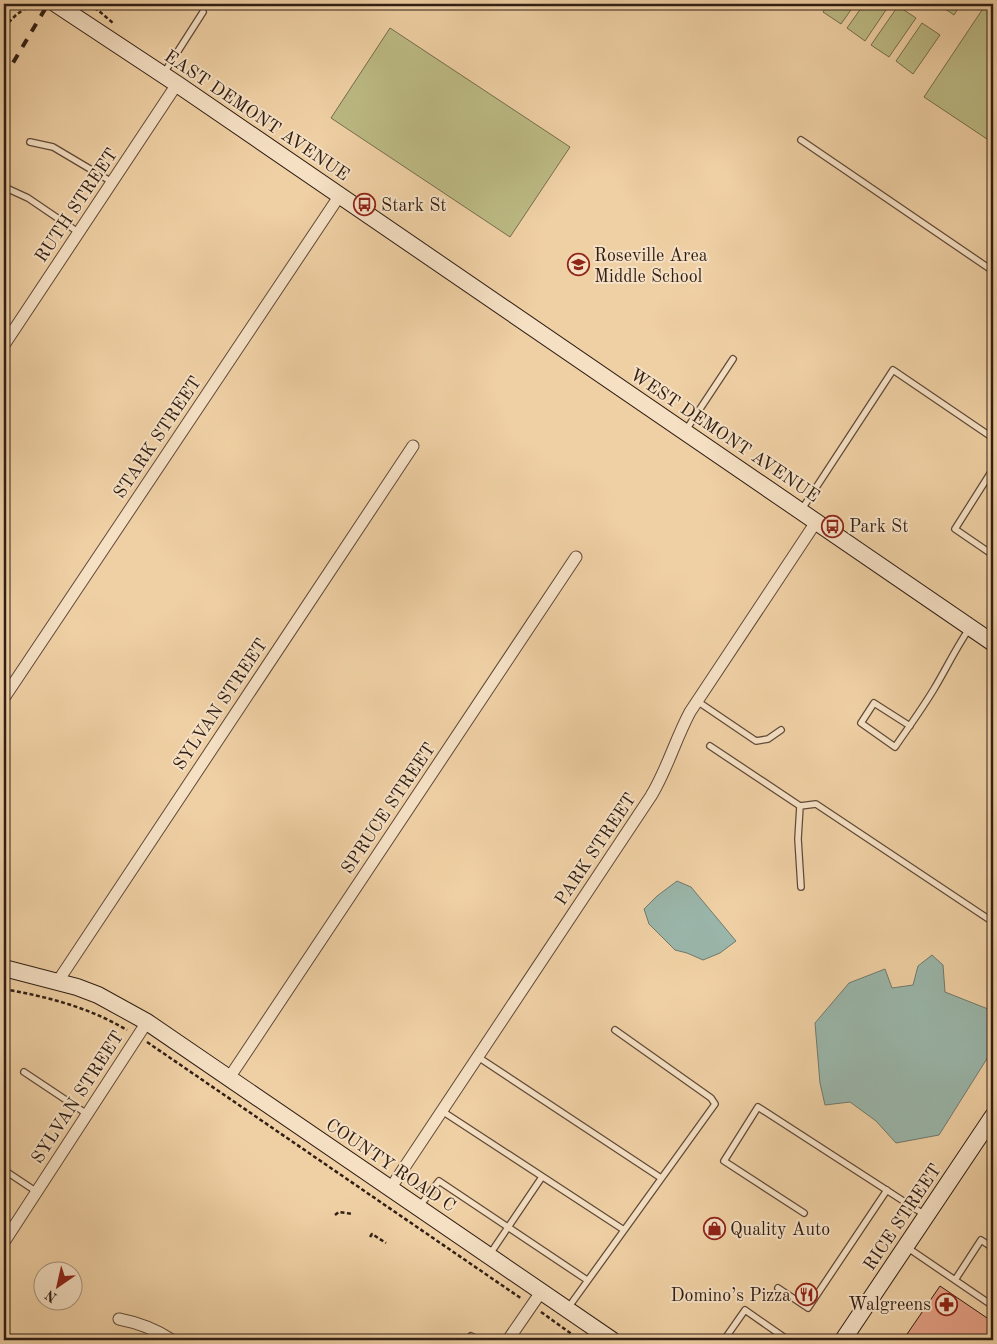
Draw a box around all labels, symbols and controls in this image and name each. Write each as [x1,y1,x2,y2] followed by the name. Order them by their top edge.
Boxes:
[161,47,352,184] street label: EAST DEMONT AVENUE
[32,145,121,266] street label: RUTH STREET
[353,193,377,217] bus stop icon: Stark St
[381,197,447,215] place label: Stark St
[594,247,708,286] place label: Roseville Area Middle School
[566,253,590,277] school or university icon: Roseville Area Middle School
[627,366,822,506] street label: WEST DEMONT AVENUE
[111,373,205,502] street label: STARK STREET
[821,514,845,538] bus stop icon: Park St
[849,518,909,536] place label: Park St
[170,636,271,773] street label: SYLVAN STREET
[339,740,439,877] street label: SPRUCE STREET
[552,790,640,909] street label: PARK STREET
[28,1028,127,1167] street label: SYLVAN STREET
[322,1116,459,1216] street label: COUNTY ROAD C
[861,1161,945,1274] street label: RICE STREET
[702,1217,726,1241] shop icon: Quality Auto
[730,1221,830,1239] place label: Quality Auto
[32,1262,82,1312] north arrow
[795,1283,819,1307] restaurant icon: Domino’s Pizza
[43,1287,60,1305] text: N
[671,1287,791,1305] place label: Domino’s Pizza
[935,1292,959,1316] pharmacy icon: Walgreens
[848,1296,931,1314] place label: Walgreens

